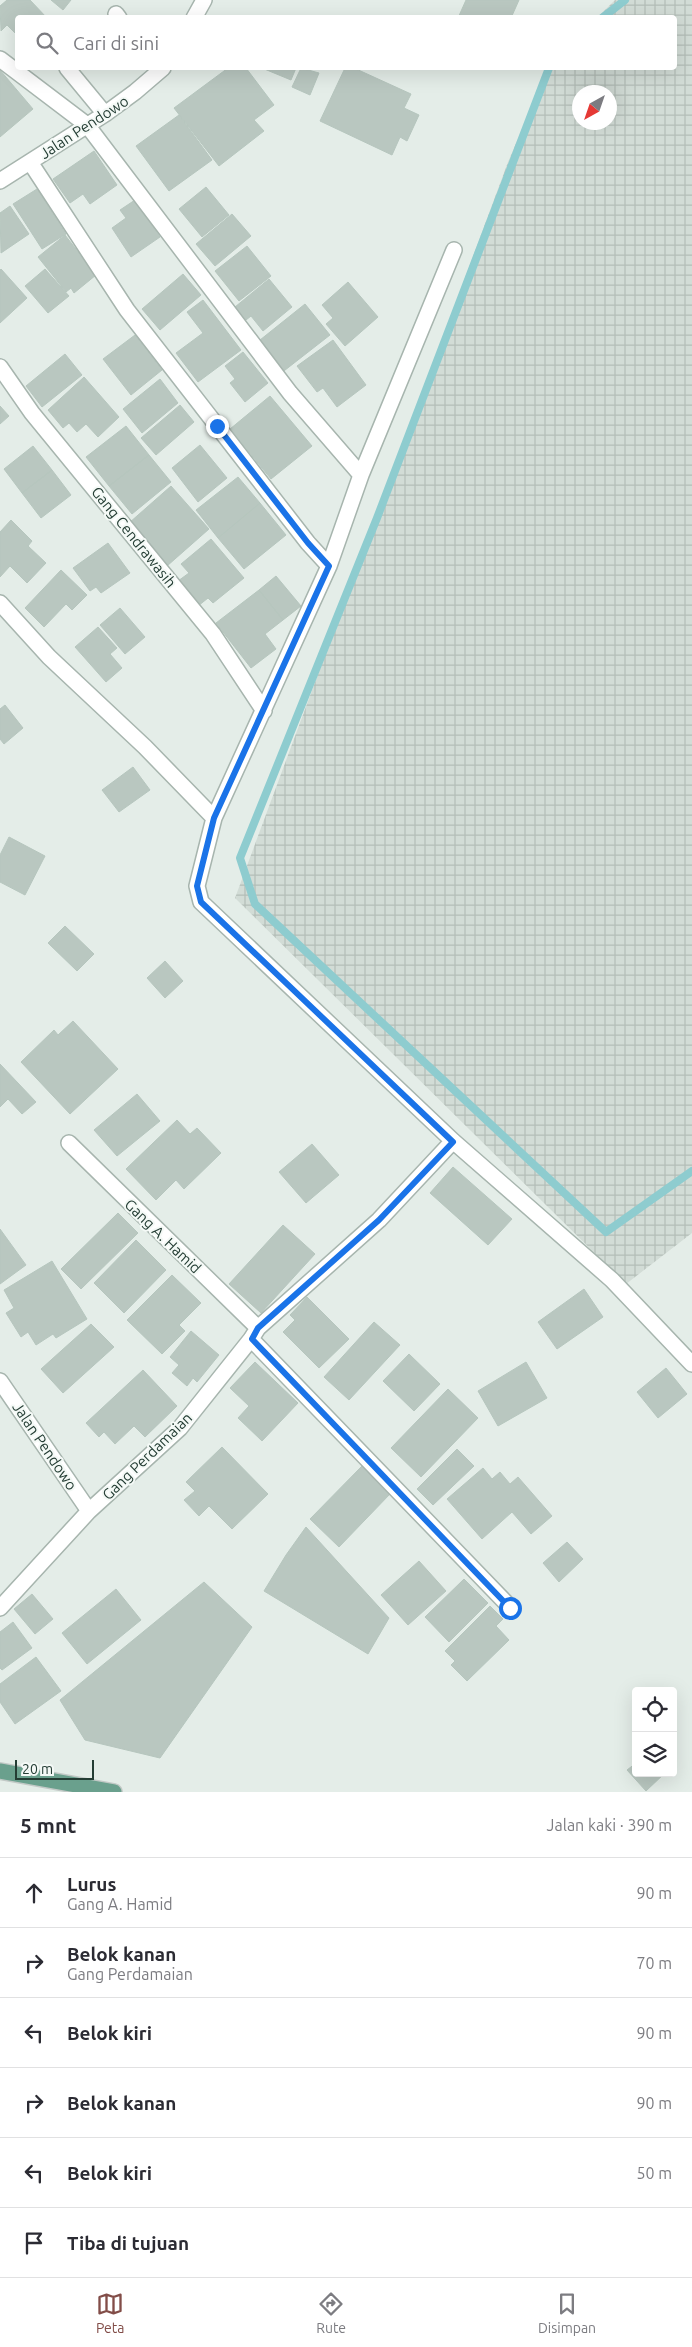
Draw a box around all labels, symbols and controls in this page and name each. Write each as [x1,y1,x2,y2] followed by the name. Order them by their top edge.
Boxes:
[15,15,677,70] search box
[33,29,61,57] icon: search
[73,32,159,54] text: Cari di sini
[572,85,617,130] north arrow
[37,92,131,162] street label: Jalan Pendowo
[206,415,229,438] route end
[88,483,180,591] street label: Gang Cendrawasih
[121,1195,205,1277] street label: Gang A. Hamid
[9,1399,81,1493] street label: Jalan Pendowo
[99,1409,195,1503] street label: Gang Perdamaian
[499,1597,522,1620] route start
[632,1687,677,1777] map controls
[632,1687,677,1732] button: locate
[632,1732,677,1777] button: layers
[15,1757,94,1780] scale bar
[22,1761,53,1777] text: 20 m
[20,1813,76,1837] text: 5 mnt
[547,1816,672,1834] text: Jalan kaki · 390 m
[67,1873,116,1895] text: Lurus
[20,1879,48,1907] icon: ahead
[636,1884,672,1902] text: 90 m
[67,1895,173,1913] text: Gang A. Hamid
[67,1943,176,1965] text: Belok kanan
[20,1949,48,1977] icon: right
[636,1954,672,1972] text: 70 m
[67,1965,193,1983] text: Gang Perdamaian
[20,2019,48,2047] icon: left
[67,2022,152,2044] text: Belok kiri
[636,2024,672,2042] text: 90 m
[20,2089,48,2117] icon: right
[67,2092,176,2114] text: Belok kanan
[636,2094,672,2112] text: 90 m
[20,2159,48,2187] icon: left
[67,2162,152,2184] text: Belok kiri
[636,2164,672,2182] text: 50 m
[20,2229,48,2257] icon: arrive
[67,2232,189,2254] text: Tiba di tujuan
[96,2290,124,2336] tab: Peta
[316,2290,346,2336] tab: Rute
[538,2290,596,2336] tab: Disimpan

